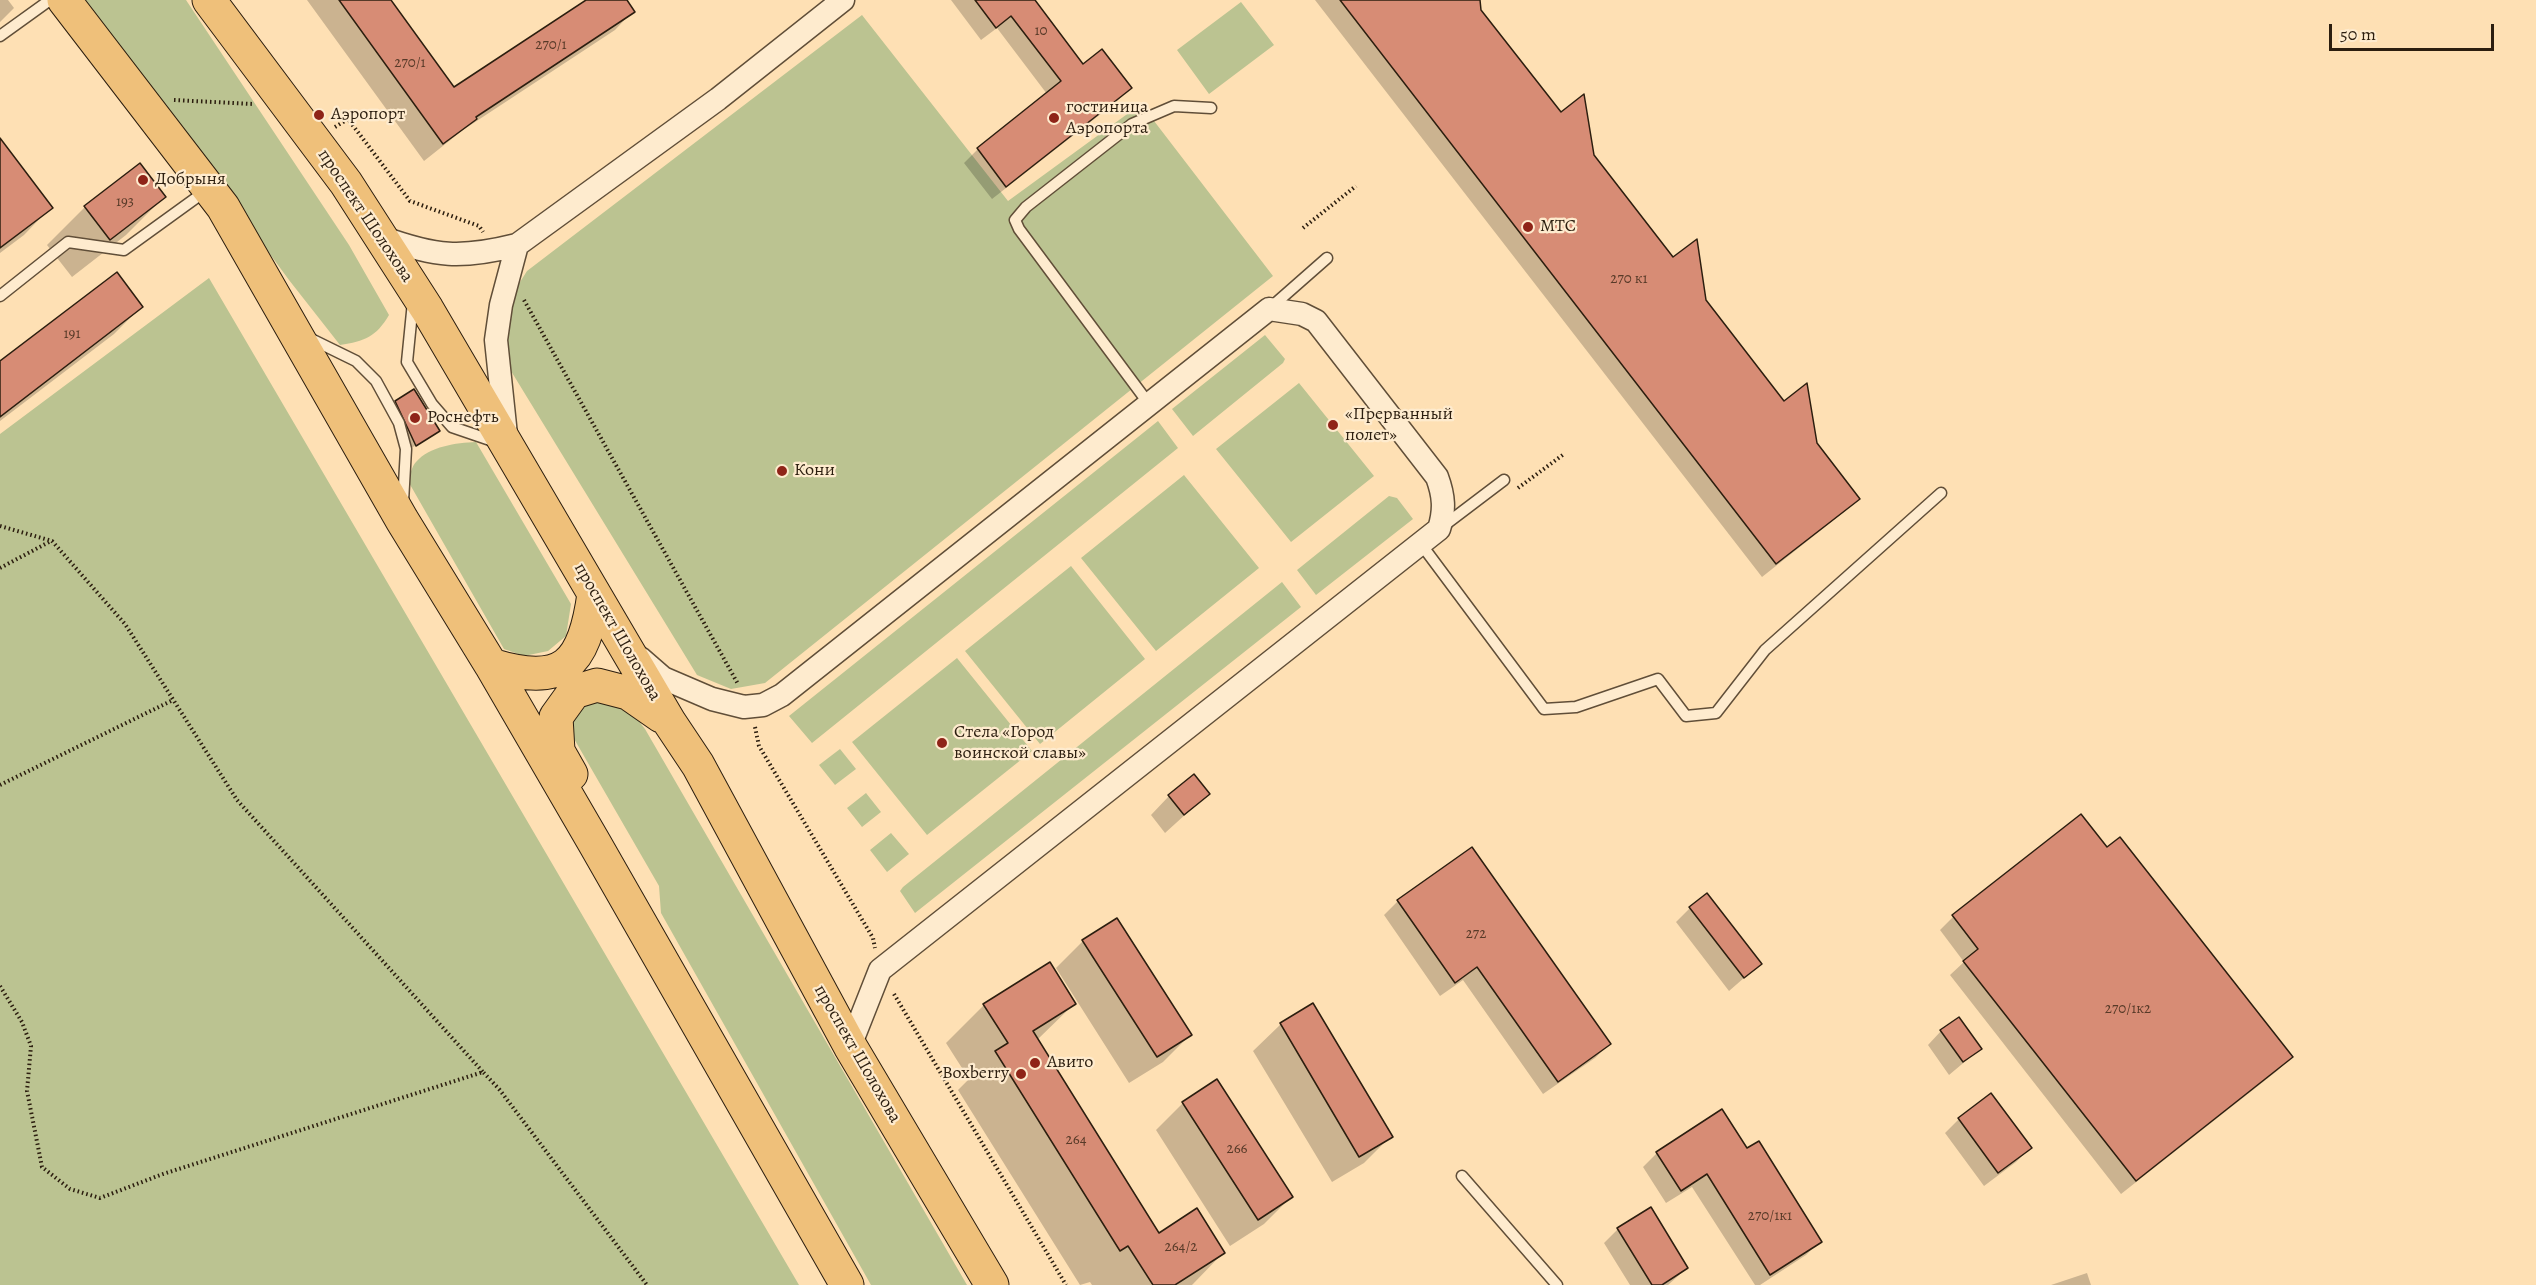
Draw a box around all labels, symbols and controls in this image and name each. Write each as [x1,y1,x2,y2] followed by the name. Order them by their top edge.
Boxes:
[2332,12,2497,50] scale bar
[1034,22,1048,40] house number: 10
[2340,22,2376,46] text: 50 m
[535,36,567,54] house number: 270/1
[394,54,426,72] house number: 270/1
[1066,97,1148,140] place label: гостиница Аэропорта
[331,104,405,126] place label: Аэропорт
[312,108,326,122] marker: Аэропорт
[1047,111,1061,125] marker: гостиница Аэропорта
[312,145,418,287] street label: проспект Шолохова
[155,169,226,191] place label: Добрыня
[136,173,150,187] marker: Добрыня
[116,193,134,211] house number: 193
[1540,216,1576,238] place label: МТС
[1521,220,1535,234] marker: МТС
[1610,270,1648,288] house number: 270 к1
[63,325,81,343] house number: 191
[1345,404,1453,446] place label: «Пpepвaнный пoлeт»
[427,407,498,429] place label: Роснефть
[408,411,422,425] marker: Роснефть
[1326,418,1340,432] marker: «Пpepвaнный пoлeт»
[794,460,835,482] place label: Кони
[775,464,789,478] marker: Кони
[569,559,665,705] street label: проспект Шолохова
[954,722,1086,764] place label: Стела «Город воинской славы»
[935,736,949,750] marker: Стела «Город воинской славы»
[1466,925,1486,943] house number: 272
[809,981,905,1127] street label: проспект Шолохова
[2105,1000,2151,1018] house number: 270/1к2
[1047,1052,1093,1074] place label: Авито
[1028,1056,1042,1070] marker: Авито
[942,1063,1009,1085] place label: Boxberry
[1014,1067,1028,1081] marker: Boxberry
[1066,1131,1086,1149] house number: 264
[1227,1140,1247,1158] house number: 266
[1748,1207,1792,1225] house number: 270/1к1
[1165,1238,1197,1256] house number: 264/2

